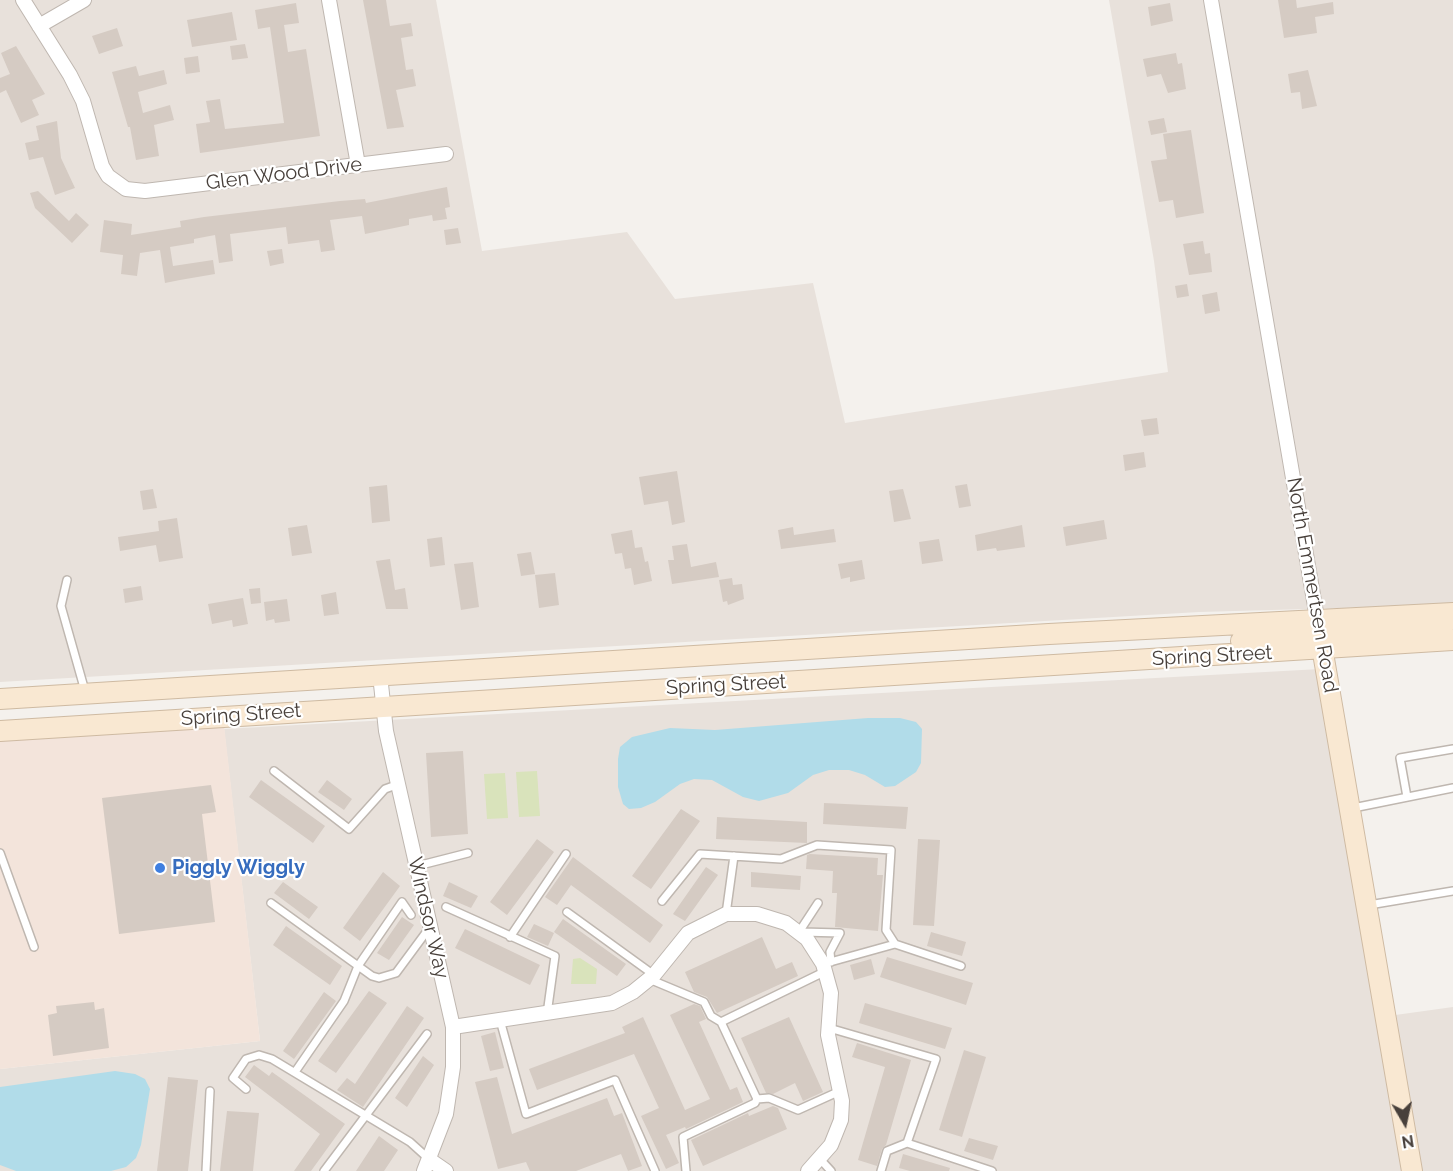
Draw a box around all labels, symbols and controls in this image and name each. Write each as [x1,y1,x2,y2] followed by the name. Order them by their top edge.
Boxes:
[205,153,363,195] street label: Glen Wood Drive
[1281,476,1343,694] street label: North Emmertsen Road
[1151,641,1273,671] street label: Spring Street
[665,670,787,700] street label: Spring Street
[180,699,302,731] street label: Spring Street
[402,855,454,981] street label: Windsor Way
[172,856,305,880] place label: Piggly Wiggly
[153,861,167,875] marker: Piggly Wiggly
[1375,1093,1435,1153] north arrow
[1400,1131,1415,1152] text: N

